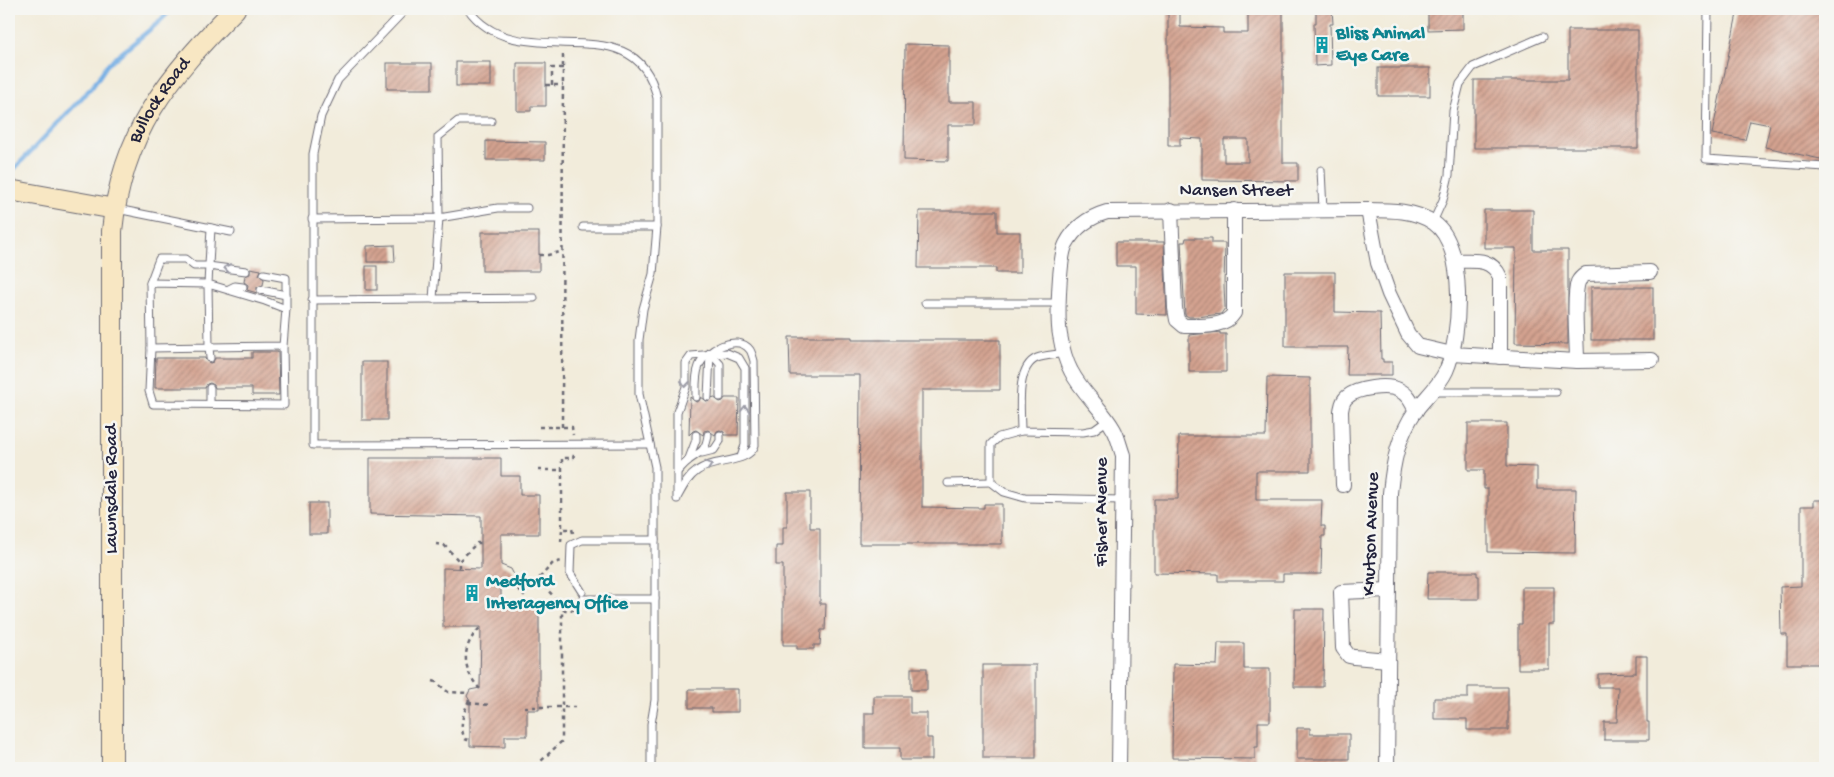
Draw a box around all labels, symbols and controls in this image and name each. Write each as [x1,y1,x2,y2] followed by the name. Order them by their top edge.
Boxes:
[1335,23,1425,68] place label: Bliss Animal Eye Care
[1312,35,1332,55] building icon: Bliss Animal Eye Care
[124,51,197,148] street label: Bullock Road
[1180,180,1295,203] street label: Nansen Street
[223,264,231,274] one-way arrow
[680,380,691,388] one-way arrow
[740,405,750,413] one-way arrow
[101,422,124,554] street label: Lawnsdale Road
[1091,457,1114,568] street label: Fisher Avenue
[705,461,713,471] one-way arrow
[1358,472,1386,596] street label: Knutson Avenue
[486,571,629,616] place label: Medford Interagency Office
[462,583,482,603] building icon: Medford Interagency Office

